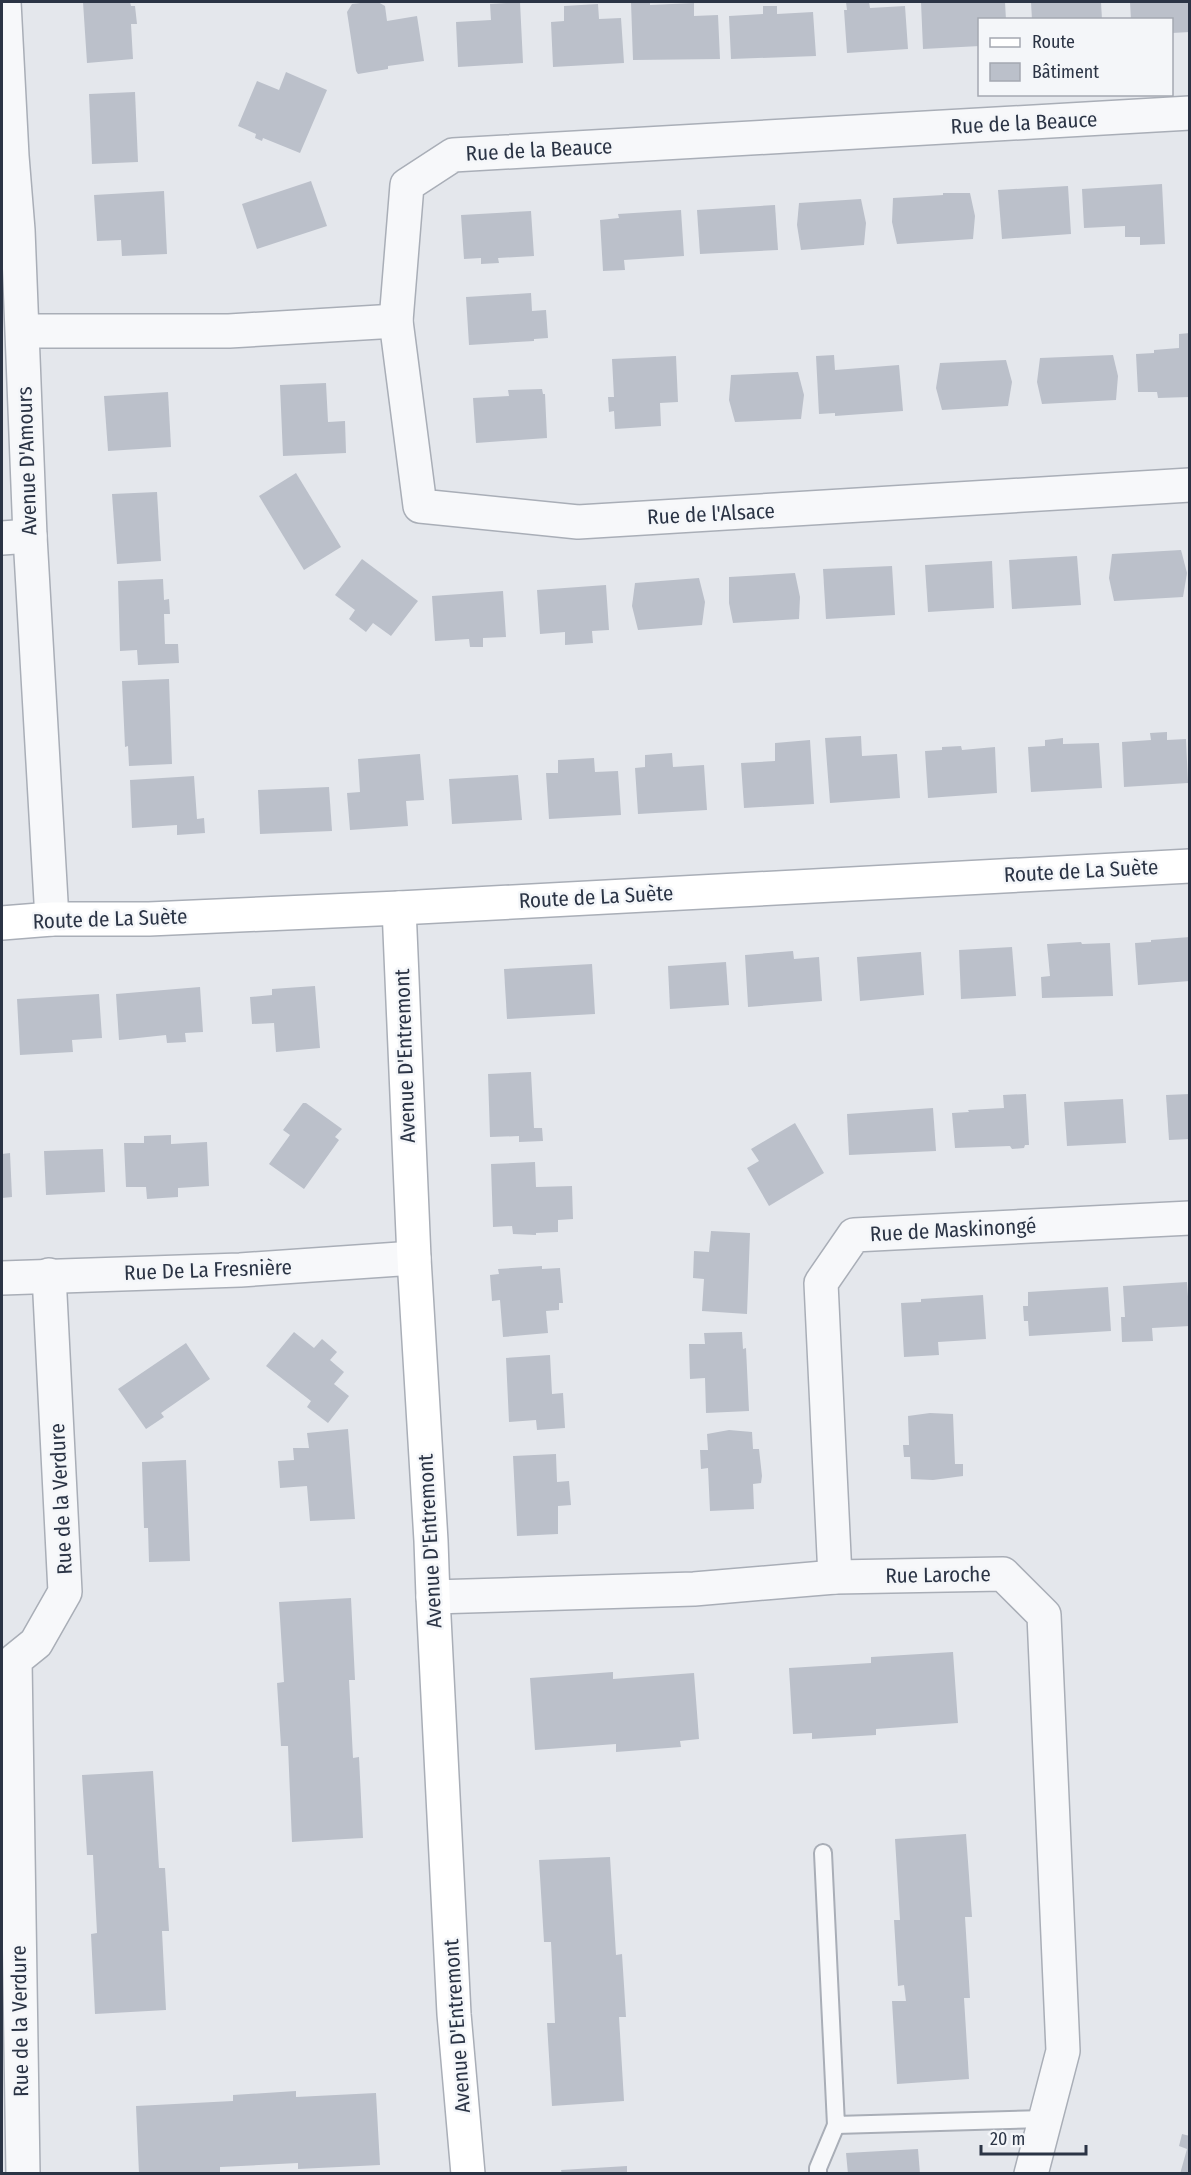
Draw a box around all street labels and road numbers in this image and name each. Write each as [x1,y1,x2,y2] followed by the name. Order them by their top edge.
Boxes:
[950,106,1098,140] street label: Rue de la Beauce
[465,133,613,167] street label: Rue de la Beauce
[11,386,43,536] street label: Avenue D'Amours
[647,498,775,530] street label: Rue de l'Alsace
[1003,854,1159,888] street label: Route de La Suète
[518,880,674,914] street label: Route de La Suète
[32,903,188,935] street label: Route de La Suète
[389,968,421,1144] street label: Avenue D'Entremont
[869,1213,1037,1247] street label: Rue de Maskinongé
[124,1254,292,1286] street label: Rue De La Fresnière
[44,1423,78,1575] street label: Rue de la Verdure
[412,1453,448,1629] street label: Avenue D'Entremont
[885,1561,991,1589] street label: Rue Laroche
[438,1938,476,2114] street label: Avenue D'Entremont
[6,1945,34,2097] street label: Rue de la Verdure

